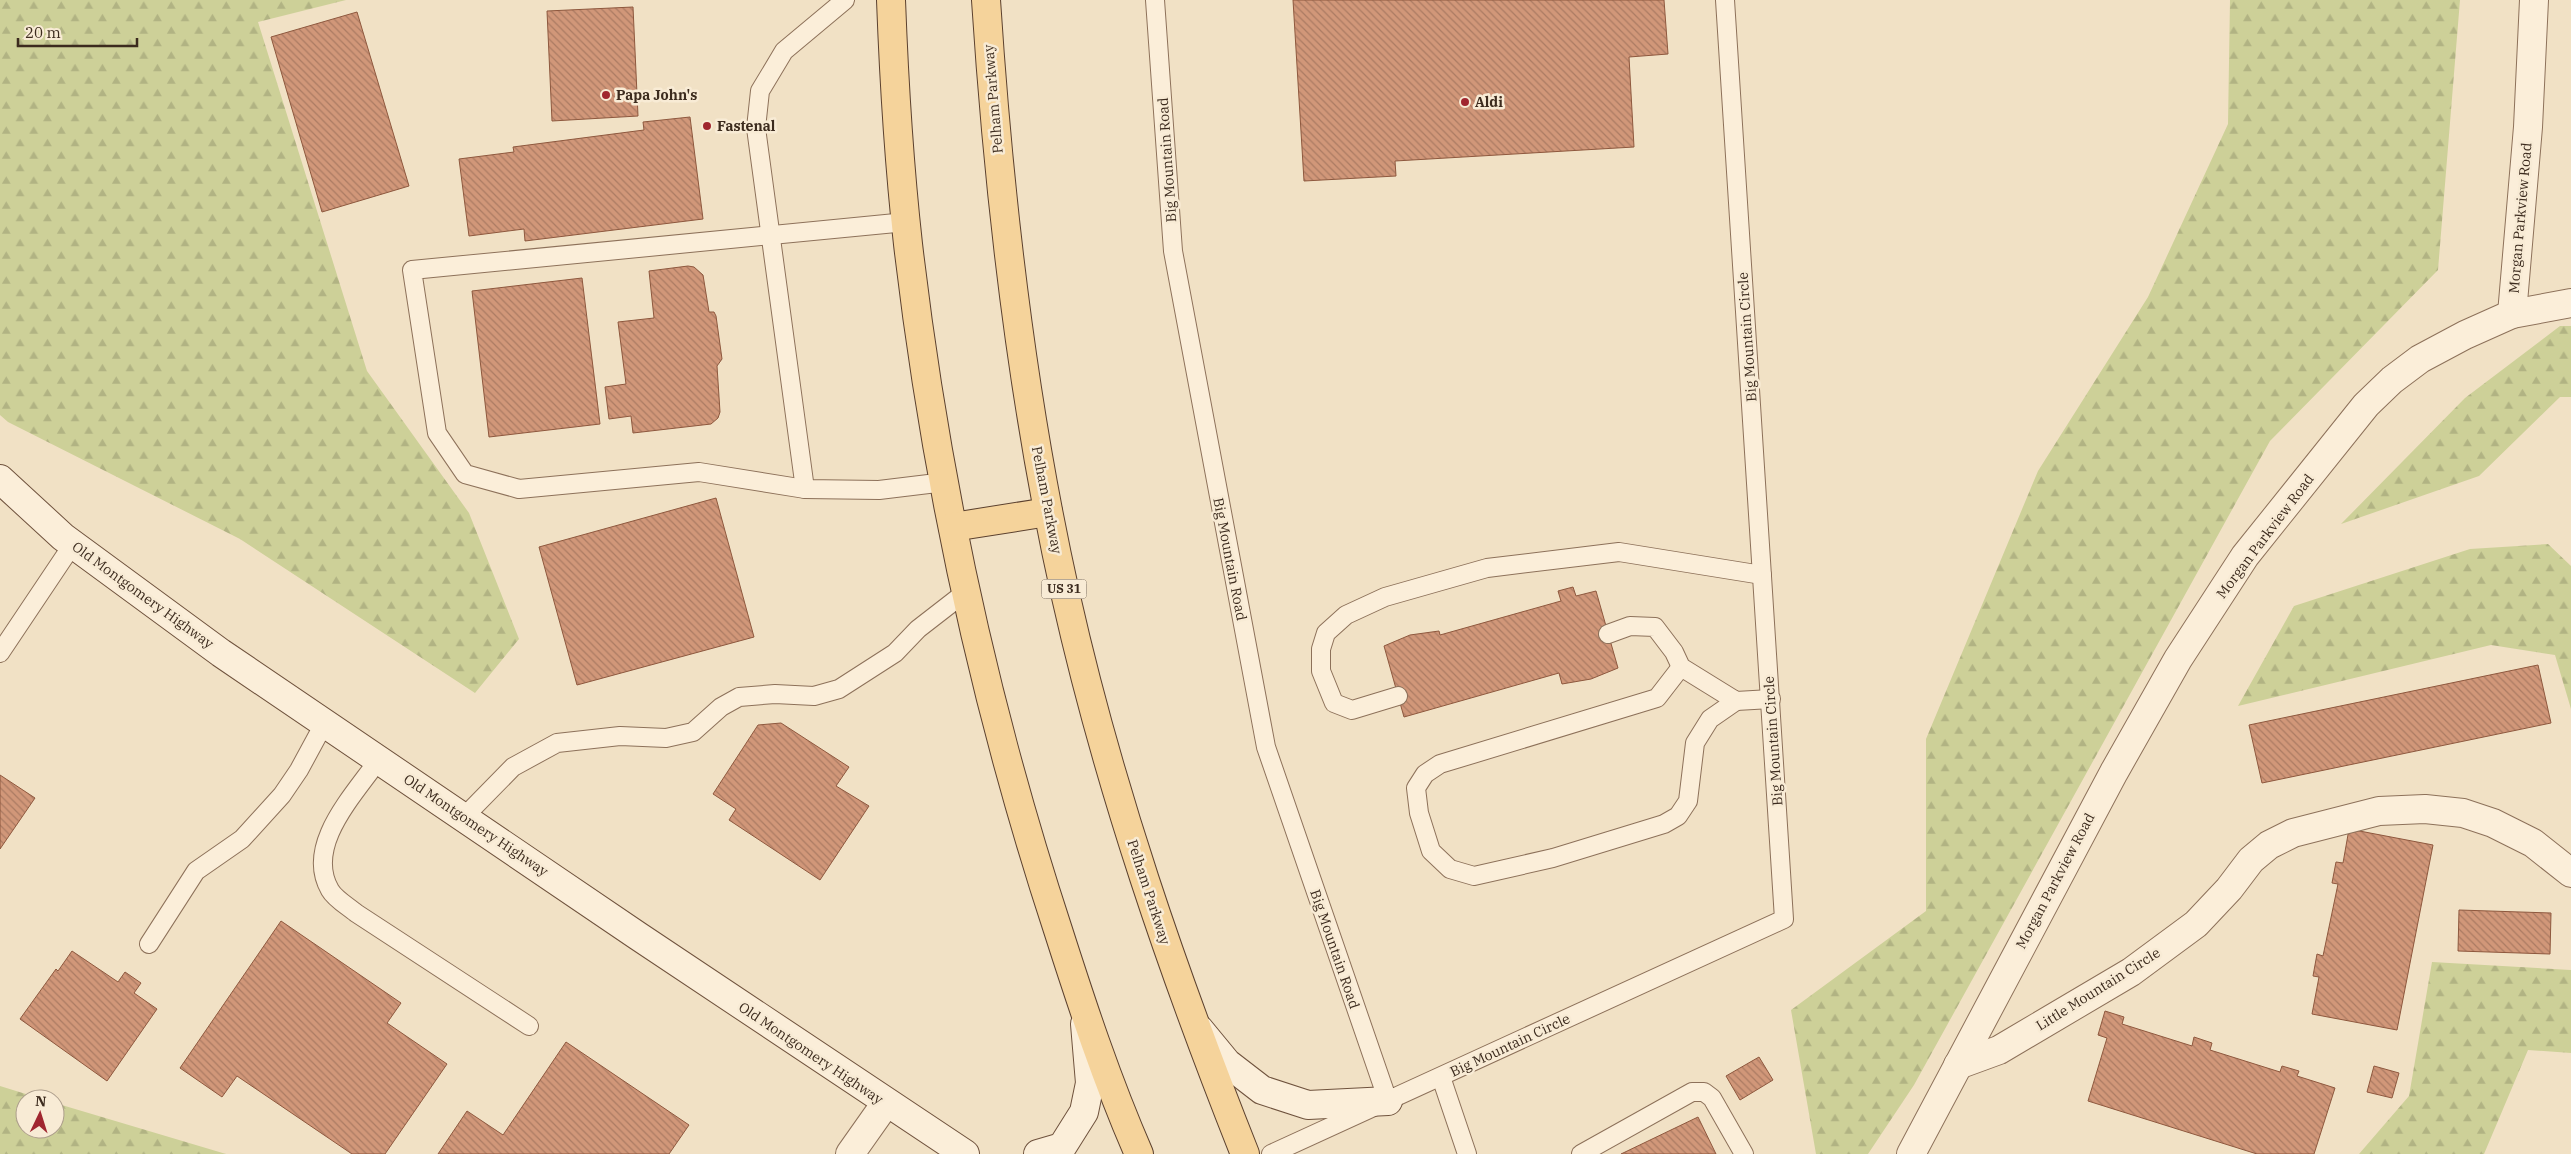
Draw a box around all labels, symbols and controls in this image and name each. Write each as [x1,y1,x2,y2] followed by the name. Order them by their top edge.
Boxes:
[18,15,136,47] scale bar
[25,23,61,42] text: 20 m
[979,43,1007,154] street label: Pelham Parkway
[616,86,697,104] place label: Papa John's
[600,89,612,101] marker: Papa John's
[1475,93,1503,111] place label: Aldi
[1459,96,1471,108] marker: Aldi
[1154,97,1180,223] street label: Big Mountain Road
[717,117,776,135] place label: Fastenal
[701,120,713,132] marker: Fastenal
[2504,141,2536,294] street label: Morgan Parkview Road
[1733,271,1761,403] street label: Big Mountain Circle
[1028,445,1066,556] street label: Pelham Parkway
[2212,470,2318,602] street label: Morgan Parkview Road
[1209,496,1251,623] street label: Big Mountain Road
[69,538,218,653] street label: Old Montgomery Highway
[1042,580,1086,598] road number: US 31
[1759,675,1787,807] street label: Big Mountain Circle
[400,770,552,881] street label: Old Montgomery Highway
[2012,810,2099,952] street label: Morgan Parkview Road
[1124,837,1175,947] street label: Pelham Parkway
[1306,887,1364,1011] street label: Big Mountain Road
[2033,943,2163,1035] street label: Little Mountain Circle
[735,998,887,1109] street label: Old Montgomery Highway
[1447,1009,1573,1081] street label: Big Mountain Circle
[15,1089,65,1139] north arrow
[35,1092,47,1110] text: N

